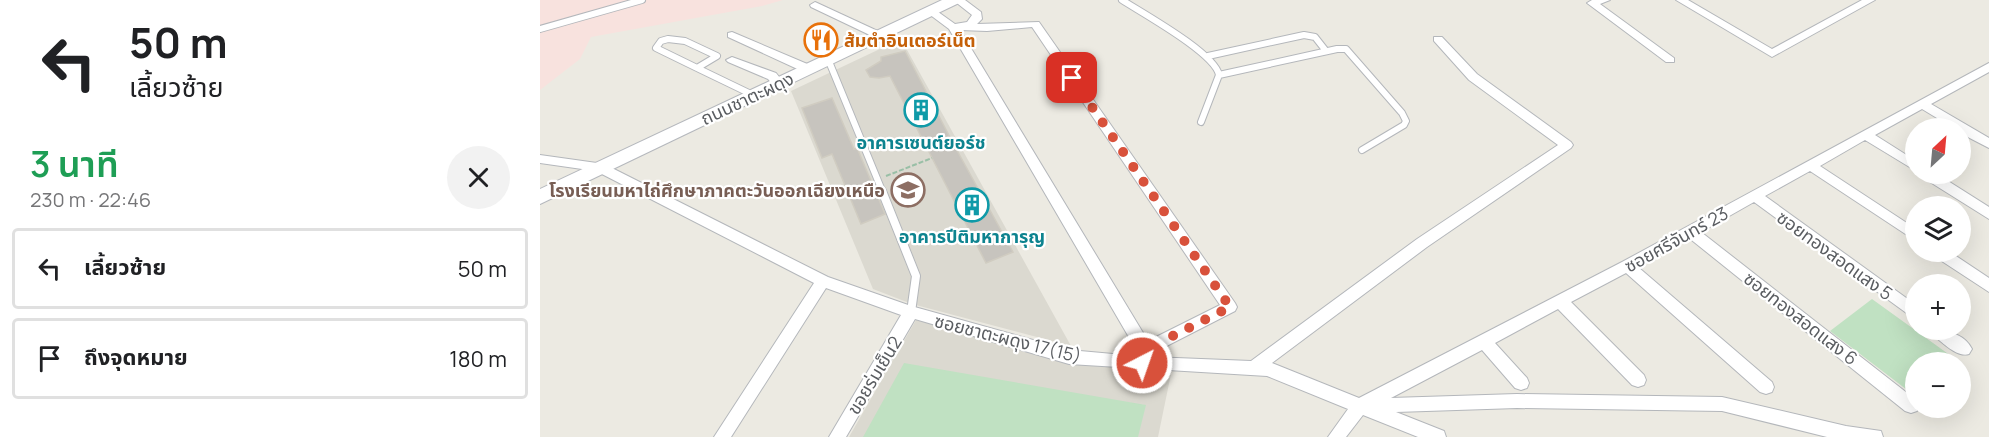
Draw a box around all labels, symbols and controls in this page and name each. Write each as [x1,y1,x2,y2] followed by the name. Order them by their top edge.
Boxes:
[129,13,227,71] text: 50 m
[803,22,839,58] restaurant icon: ส้มตำอินเตอร์เน็ต
[30,24,108,102] icon: left
[844,28,976,52] place label: ส้มตำอินเตอร์เน็ต
[1046,52,1097,103] pin
[1055,61,1088,94] icon: arrive
[697,66,797,130] street label: ถนนชาตะผดุง
[129,68,223,105] text: เลี้ยวซ้าย
[903,92,939,128] building icon: อาคารเซนต์ยอร์ช
[1905,118,1971,184] north arrow
[1905,118,1971,418] map controls
[856,130,986,154] place label: อาคารเซนต์ยอร์ช
[30,139,119,188] text: 3 นาที
[447,146,510,209] button: close
[890,172,926,208] school or university icon: โรงเรียนมหาไถ่ศึกษาภาคตะวันออกเฉียงเหนือ
[549,178,885,202] place label: โรงเรียนมหาไถ่ศึกษาภาคตะวันออกเฉียงเหนือ
[30,186,151,213] text: 230 m · 22:46
[954,187,990,223] building icon: อาคารปีติมหาการุญ
[1905,196,1971,262] button: layers
[1620,201,1732,277] street label: ซอยศรีจันทร์ 23
[1772,205,1898,305] street label: ซอยทองสอดแสง 5
[899,224,1045,248] place label: อาคารปีติมหาการุญ
[33,252,66,285] icon: left
[84,252,166,282] text: เลี้ยวซ้าย
[458,254,507,284] text: 50 m
[1739,266,1863,370] street label: ซอยทองสอดแสง 6
[1905,274,1971,340] button: +
[932,308,1084,368] street label: ซอยชาตะผดุง 17(15)
[841,331,907,419] street label: ขอยร่มเย็น2
[1110,331,1174,395] position arrow
[33,342,66,375] icon: arrive
[84,342,188,372] text: ถึงจุดหมาย
[449,344,507,374] text: 180 m
[1905,352,1971,418] button: −

